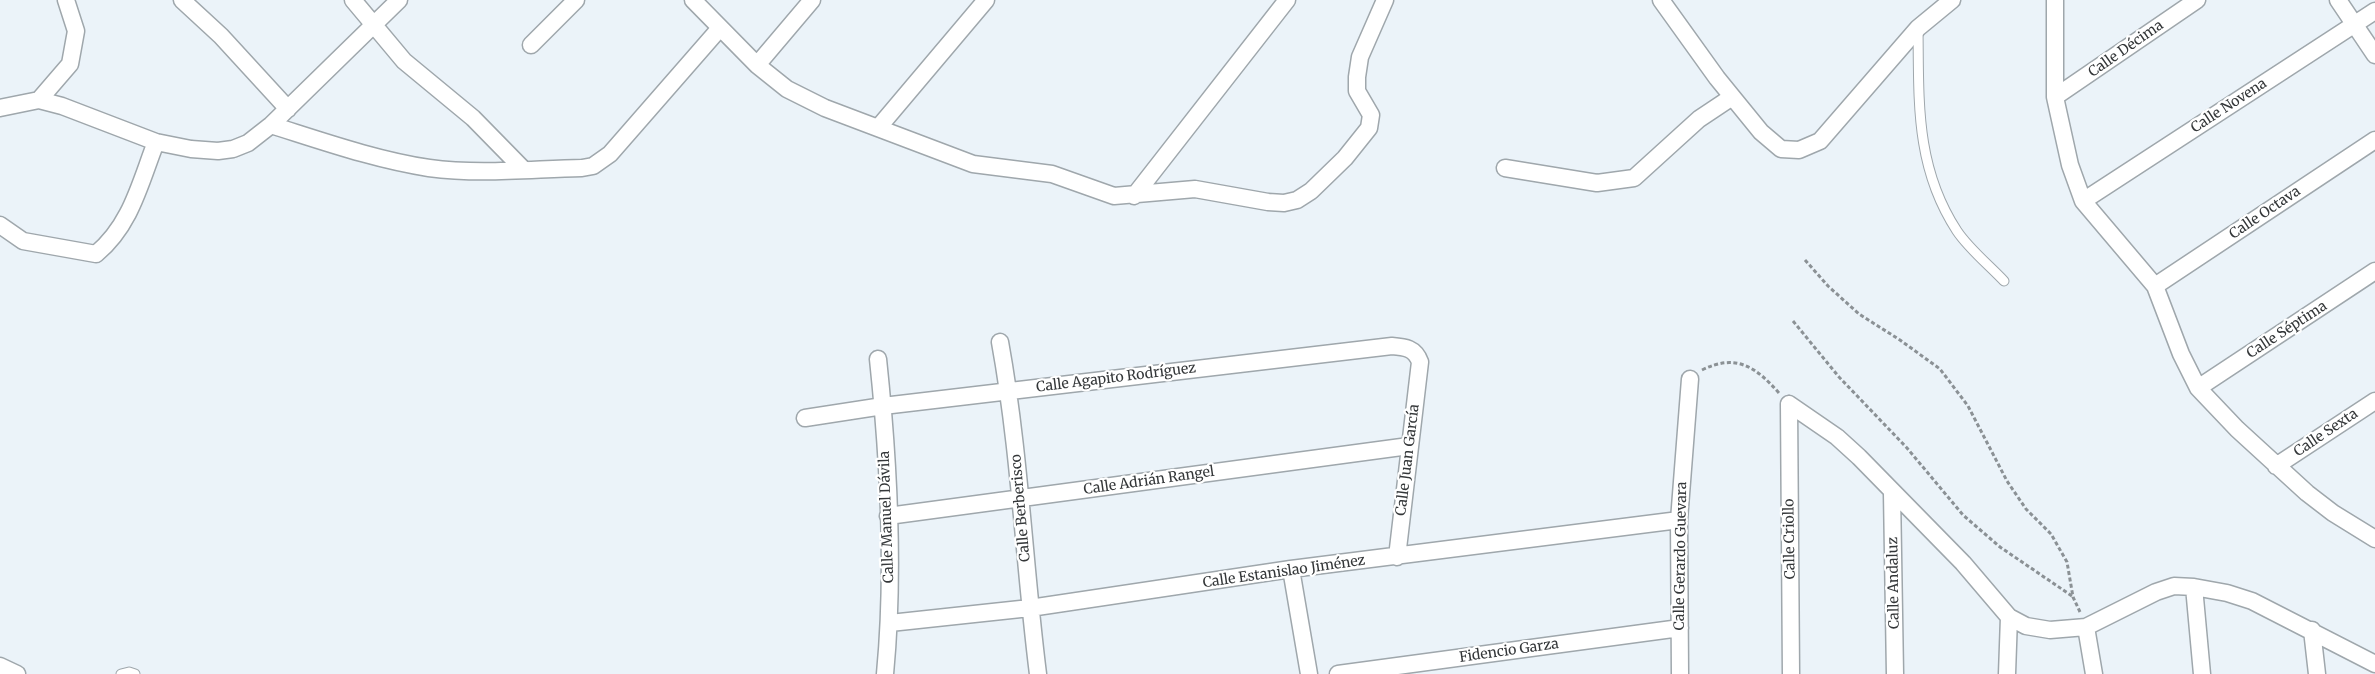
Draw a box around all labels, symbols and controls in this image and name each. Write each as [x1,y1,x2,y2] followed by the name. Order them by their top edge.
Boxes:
[2085,17,2167,81] street label: Calle Décima
[2188,75,2270,137] street label: Calle Novena
[2226,183,2304,243] street label: Calle Octava
[2244,298,2330,362] street label: Calle Séptima
[1035,360,1197,396] street label: Calle Agapito Rodríguez
[1393,403,1423,517] street label: Calle Juan García
[2291,406,2361,460] street label: Calle Sexta
[876,451,898,583] street label: Calle Manuel Dávila
[1008,453,1034,563] street label: Calle Berberisco
[1083,464,1215,498] street label: Calle Adrián Rangel
[1671,481,1691,631] street label: Calle Gerardo Guevara
[1781,498,1799,580] street label: Calle Criollo
[1885,537,1903,629] street label: Calle Andaluz
[1202,552,1366,592] street label: Calle Estanislao Jiménez
[1458,636,1560,666] street label: Fidencio Garza

